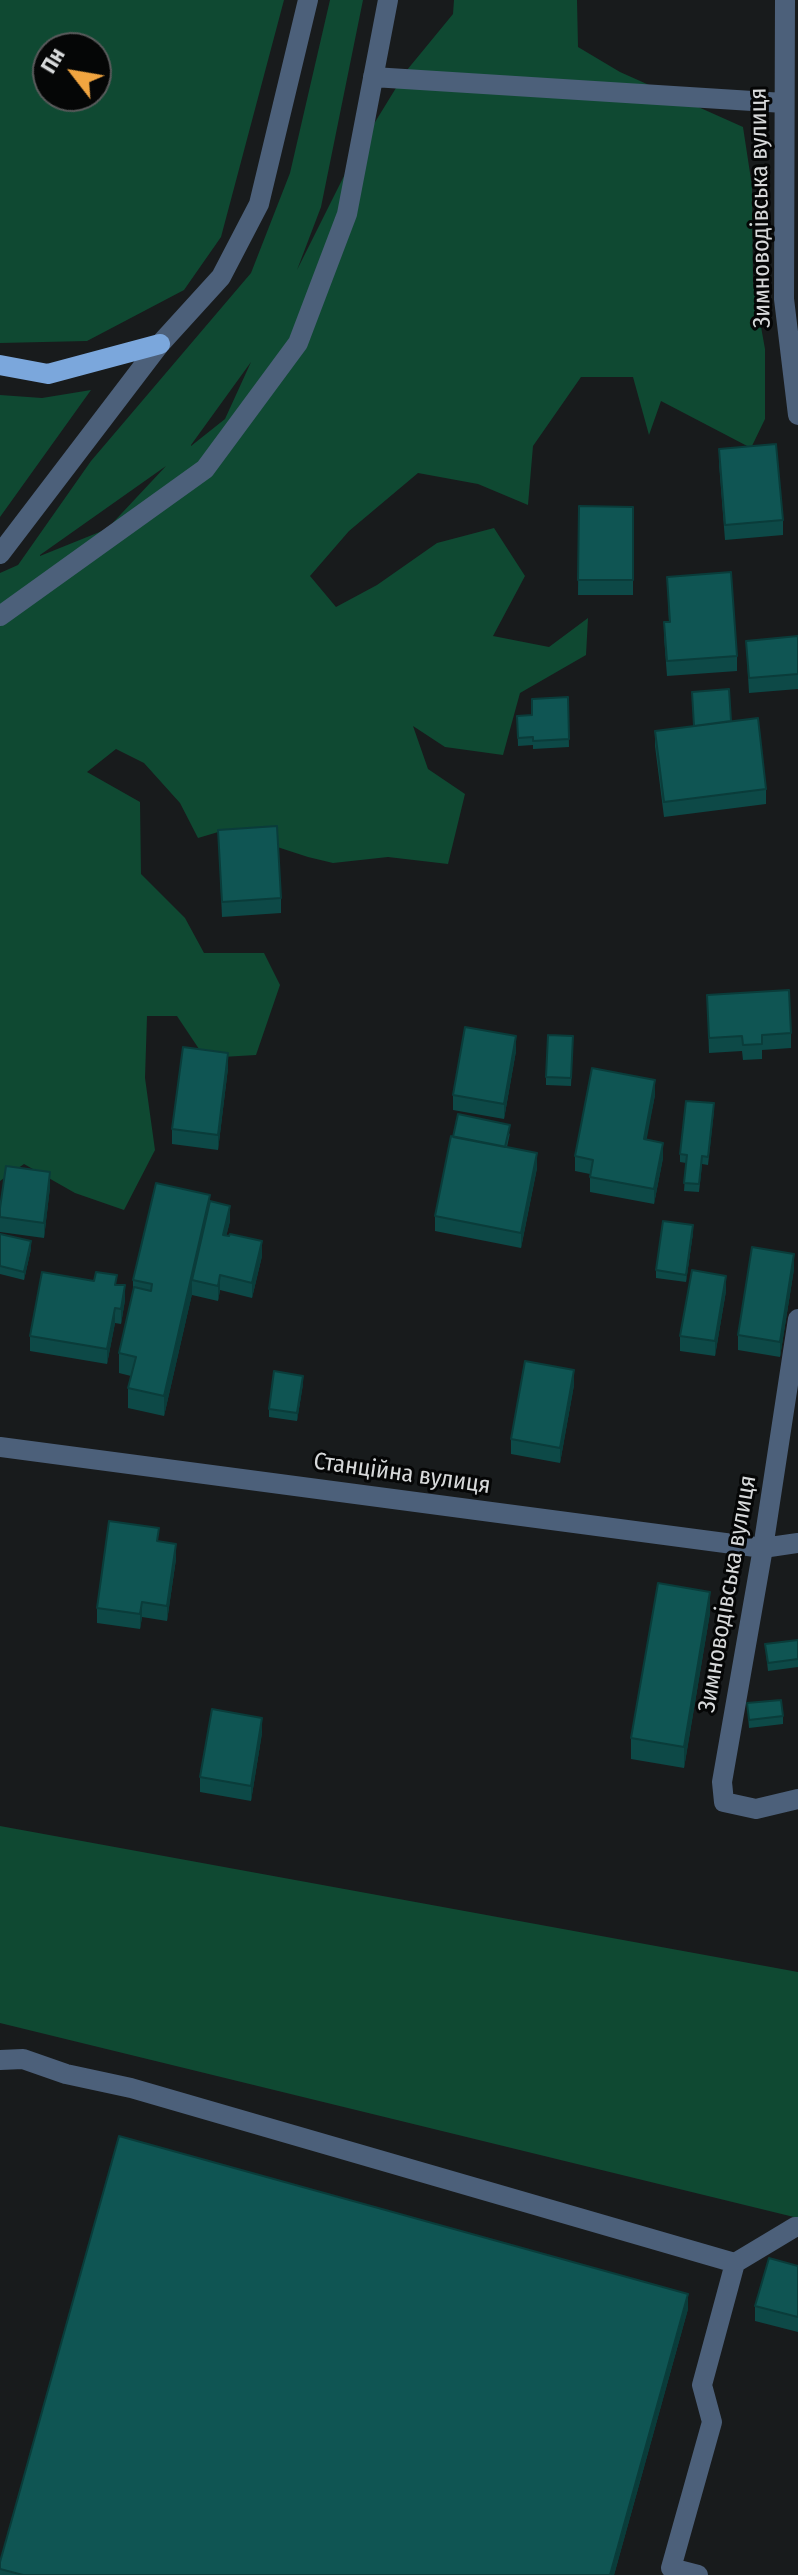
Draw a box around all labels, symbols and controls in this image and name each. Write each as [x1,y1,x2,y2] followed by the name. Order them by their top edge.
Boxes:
[32,32,112,112] north arrow
[35,43,71,78] text: Пн
[745,88,777,328] street label: Зимноводівська вулиця
[312,1447,492,1501] street label: Станційна вулиця
[693,1473,763,1715] street label: Зимноводівська вулиця

